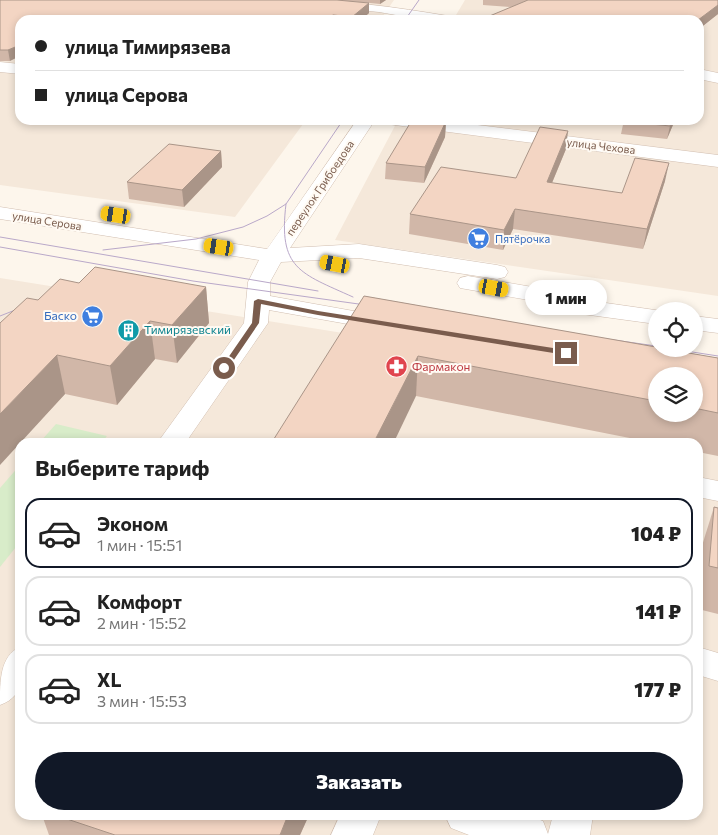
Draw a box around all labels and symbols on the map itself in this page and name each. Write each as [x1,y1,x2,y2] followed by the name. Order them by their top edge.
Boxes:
[566,135,636,156] street label: улица Чехова
[283,138,356,238] street label: переулок Грибоедова
[100,205,131,225] car
[11,209,83,232] street label: улица Серова
[467,227,491,251] supermarket icon: Пятёрочка
[495,232,550,245] place label: Пятёрочка
[203,237,234,257] car
[318,254,351,274] car
[477,278,510,298] car
[525,280,607,316] callout: 1 мин
[81,304,105,328] supermarket icon: Баско
[44,308,77,322] place label: Баско
[116,318,140,342] building icon: Тимирязевский
[144,322,231,336] place label: Тимирязевский
[555,342,577,364] route end
[384,355,408,379] pharmacy icon: Фармакон
[213,357,235,379] route start
[412,359,470,373] place label: Фармакон

